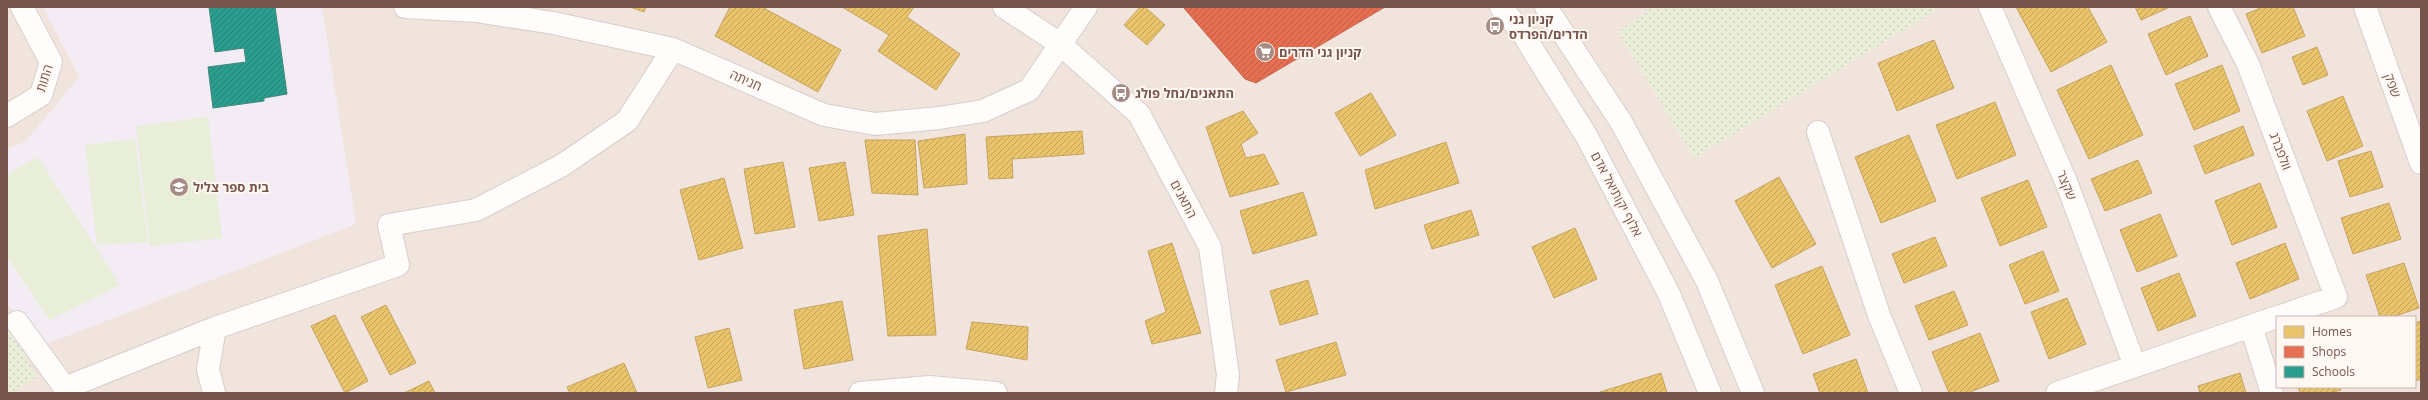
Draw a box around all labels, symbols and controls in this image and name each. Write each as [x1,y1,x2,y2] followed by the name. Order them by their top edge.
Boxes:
[1509,10,1588,43] place label: קניון גני הדרים/הפרדס
[1484,15,1506,37] bus stop icon: קניון גני הדרים/הפרדס
[1254,41,1276,63] supermarket icon: קניון גני הדרים
[1279,43,1362,61] place label: קניון גני הדרים
[31,62,57,94] street label: התות
[727,65,765,95] street label: חניתה
[2380,70,2406,100] street label: שפק
[1110,82,1132,104] bus stop icon: התאנים/נחל פולג
[1135,84,1234,102] place label: התאנים/נחל פולג
[2266,129,2296,173] street label: וולפברג
[1587,148,1647,240] street label: אלוף יקותיאל אדם
[2053,167,2081,203] street label: שקצר
[168,176,190,198] school or university icon: בית ספר צליל
[1166,177,1202,221] street label: התאנים
[193,178,270,196] place label: בית ספר צליל
[2276,316,2416,388] legend
[2312,323,2352,340] text: Homes
[2312,343,2347,360] text: Shops
[2312,363,2355,380] text: Schools

